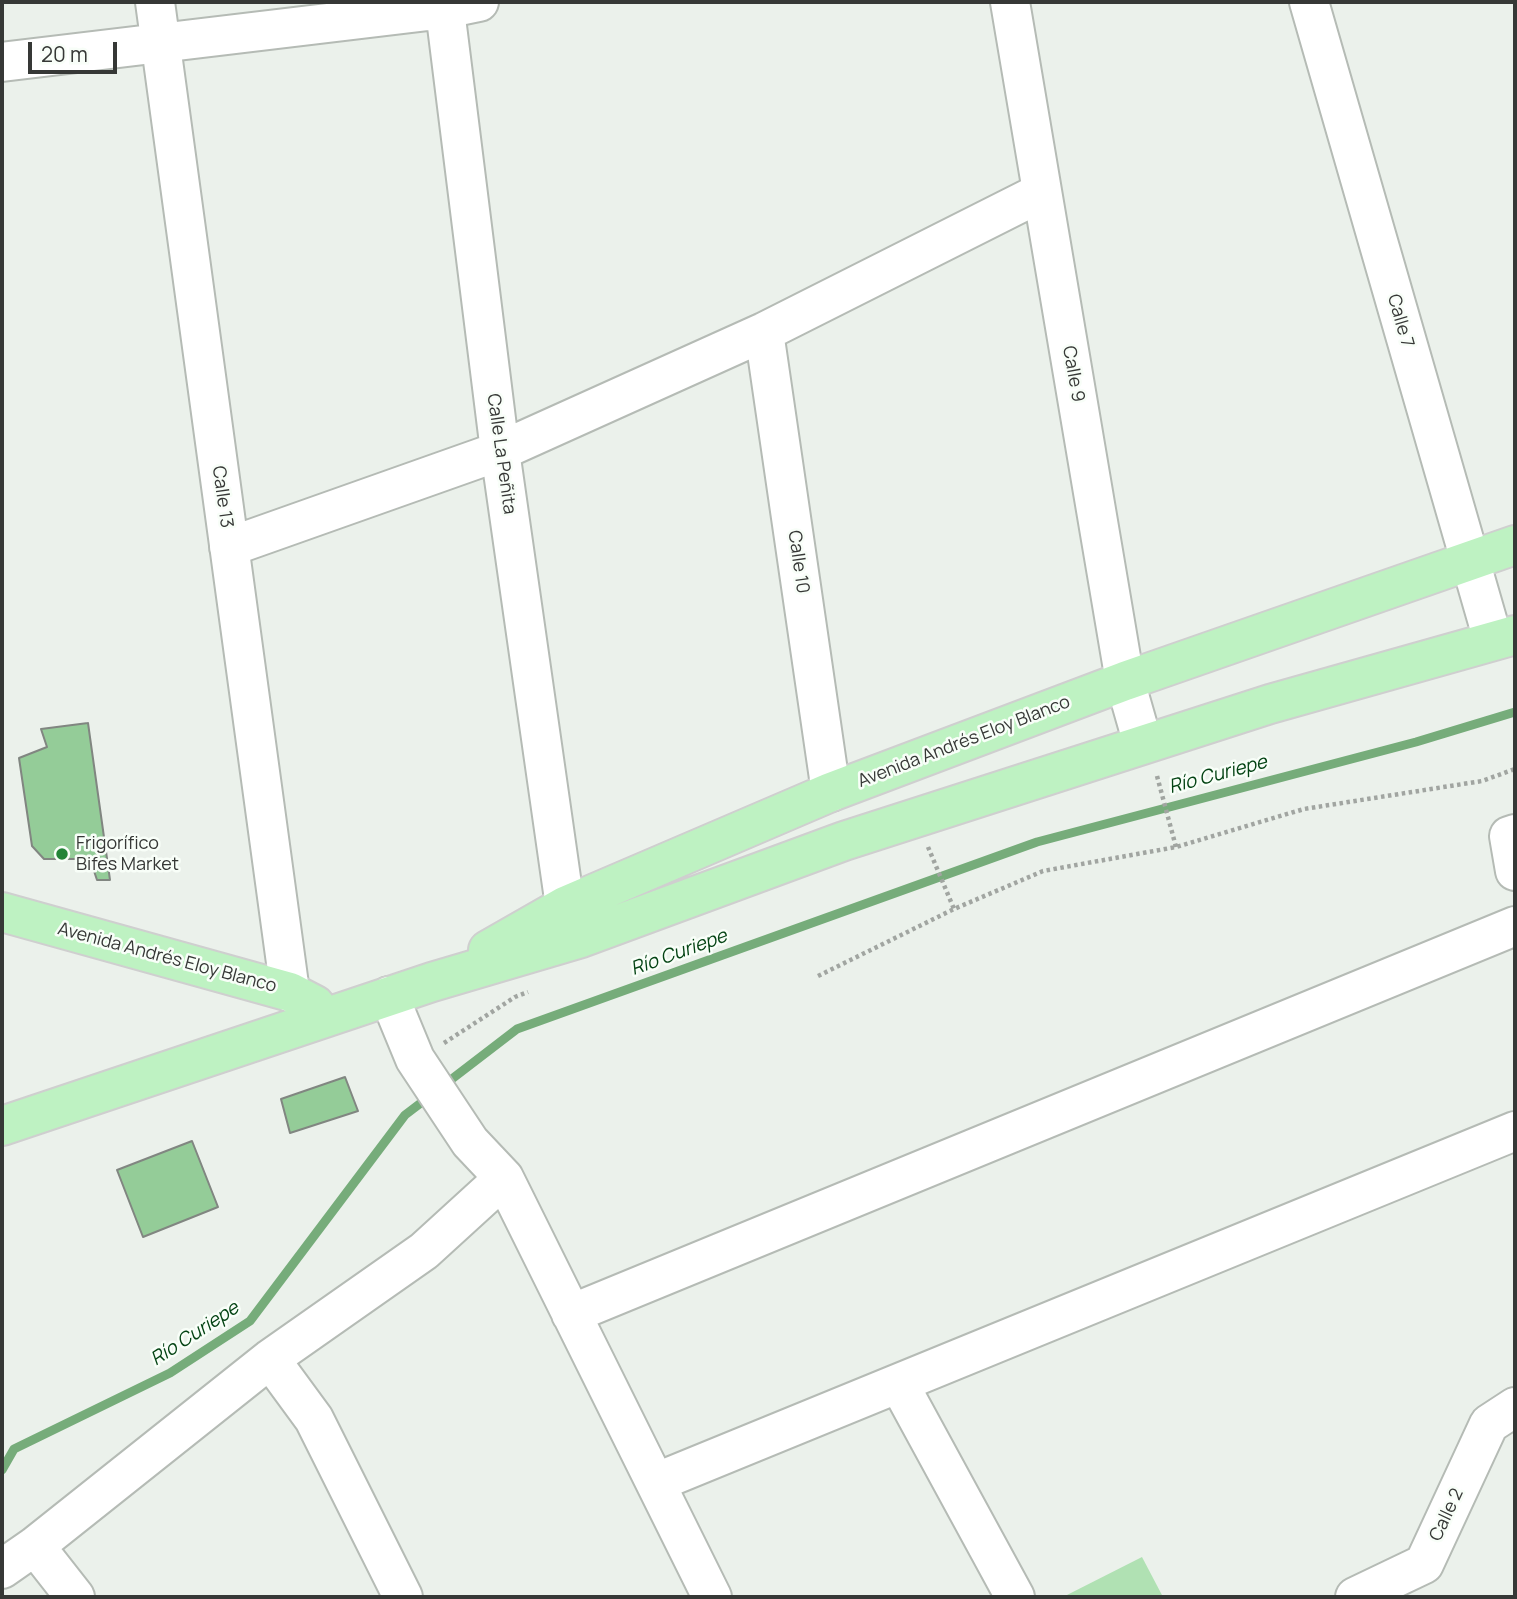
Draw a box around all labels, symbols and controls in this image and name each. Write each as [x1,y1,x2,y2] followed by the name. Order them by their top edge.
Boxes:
[32,28,121,72] scale bar
[41,40,88,68] text: 20 m
[1382,292,1418,350] street label: Calle 7
[1057,344,1089,404] street label: Calle 9
[482,392,520,516] street label: Calle La Peñita
[207,465,237,529] street label: Calle 13
[783,529,813,595] street label: Calle 10
[855,691,1073,793] street label: Avenida Andrés Eloy Blanco
[1166,751,1270,799] water label: Río Curiepe
[76,833,179,876] place label: Frigorífico Bifes Market
[54,846,70,862] marker: Frigorífico Bifes Market
[55,918,279,998] street label: Avenida Andrés Eloy Blanco
[628,925,730,981] water label: Río Curiepe
[147,1297,243,1371] water label: Río Curiepe
[1425,1485,1469,1545] street label: Calle 2

